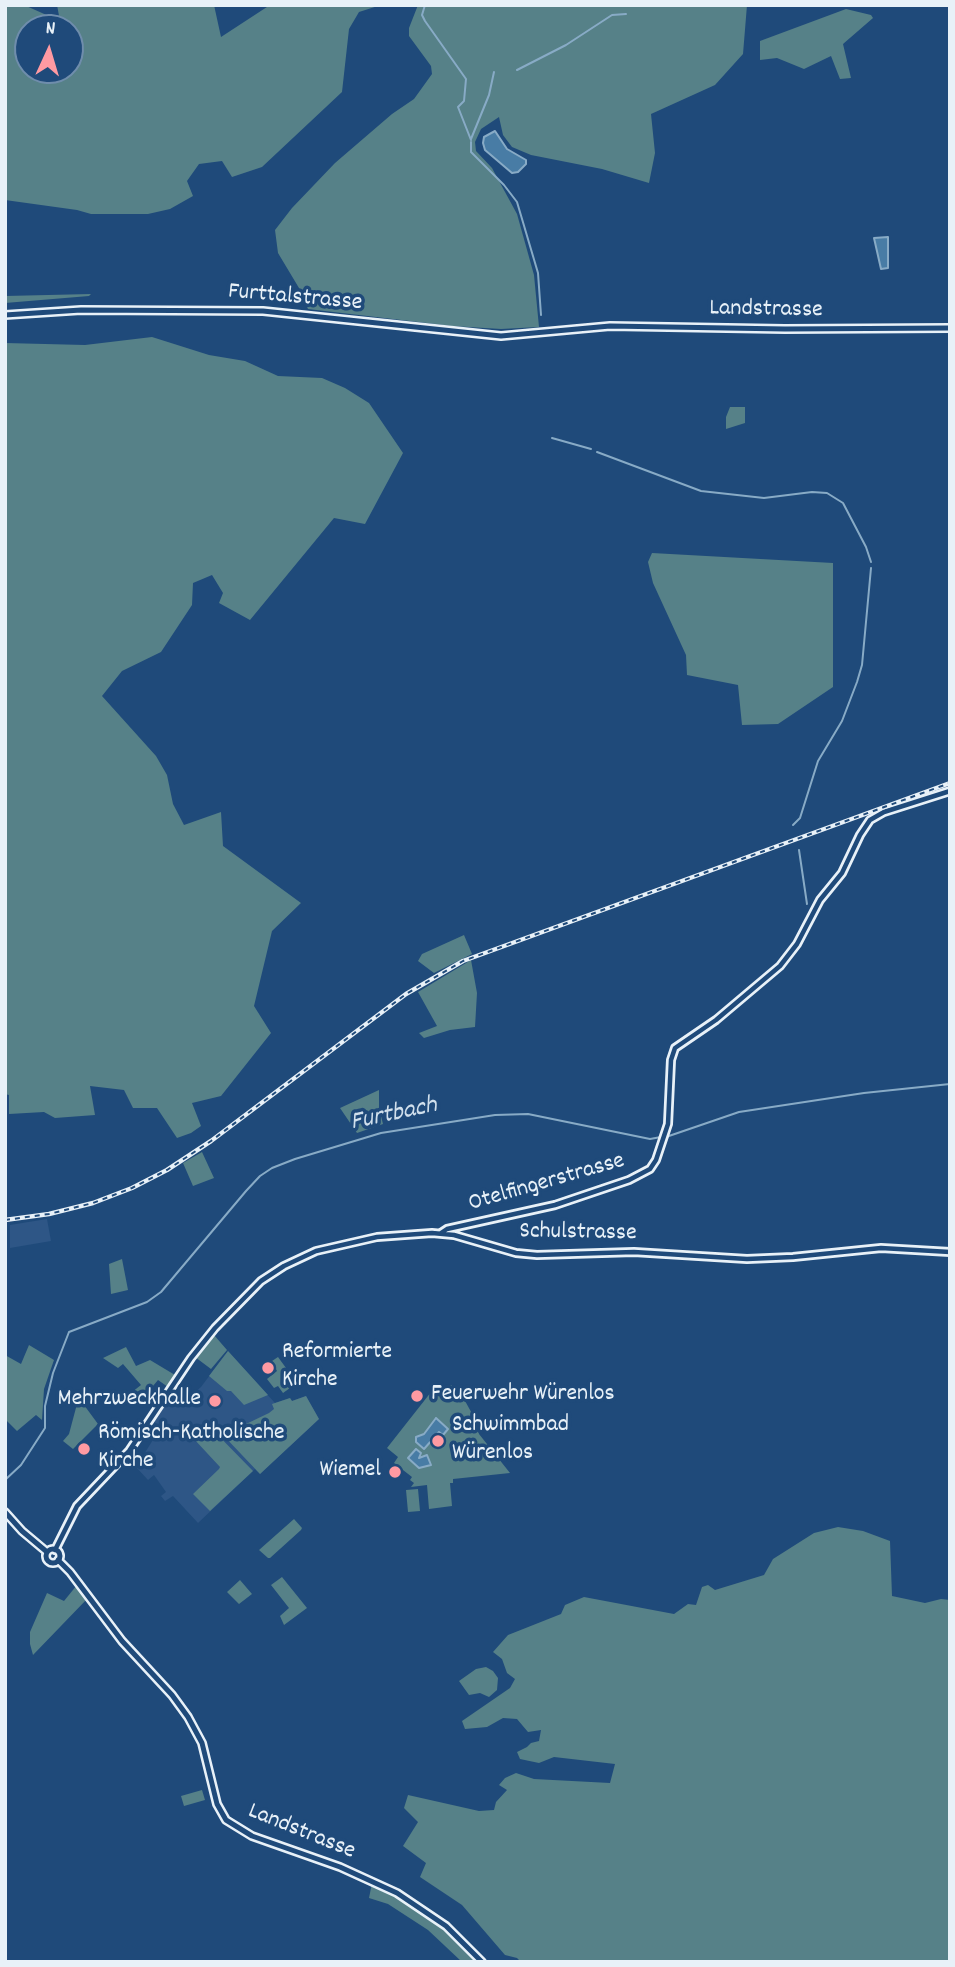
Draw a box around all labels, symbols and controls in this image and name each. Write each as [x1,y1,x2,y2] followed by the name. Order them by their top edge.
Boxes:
[14,14,84,84] north arrow
[45,16,56,43] text: N
[227,279,363,319] street label: Furttalstrasse
[709,296,823,326] street label: Landstrasse
[348,1092,440,1140] water label: Furtbach
[466,1148,628,1220] street label: Otelfingerstrasse
[519,1219,637,1249] street label: Schulstrasse
[282,1340,392,1396] place label: Reformierte Kirche
[260,1360,276,1376] marker: Reformierte Kirche
[431,1382,615,1410] place label: Feuerwehr Würenlos
[58,1387,201,1415] place label: Mehrzweckhalle
[409,1388,425,1404] marker: Feuerwehr Würenlos
[207,1393,223,1409] marker: Mehrzweckhalle
[452,1413,569,1469] place label: Schwimmbad Würenlos
[98,1421,284,1477] place label: Römisch-Katholische Kirche
[430,1433,446,1449] marker: Schwimmbad Würenlos
[76,1441,92,1457] marker: Römisch-Katholische Kirche
[320,1458,381,1486] place label: Wiemel
[387,1464,403,1480] marker: Wiemel
[243,1798,359,1868] street label: Landstrasse

